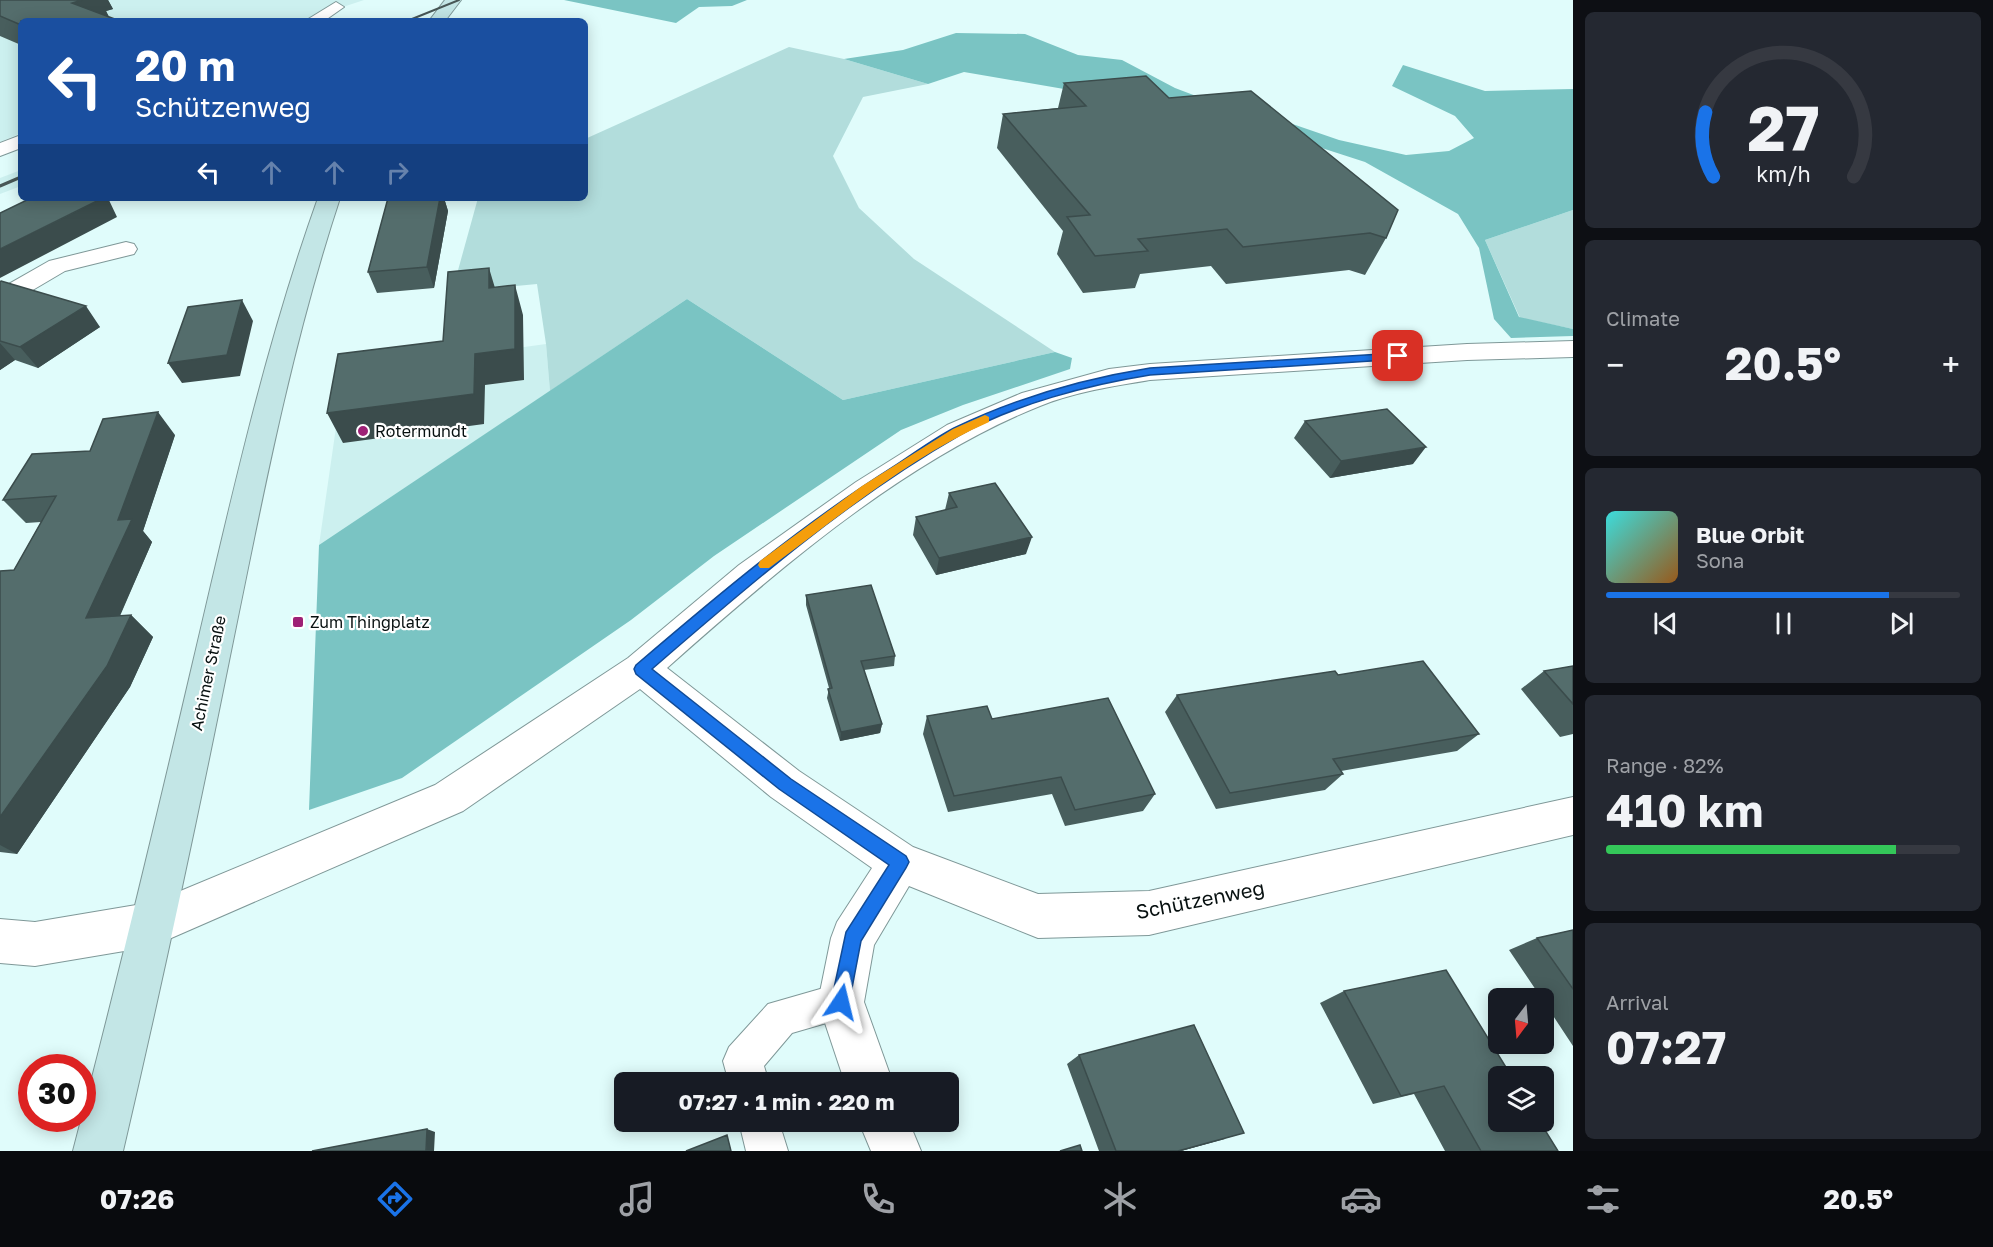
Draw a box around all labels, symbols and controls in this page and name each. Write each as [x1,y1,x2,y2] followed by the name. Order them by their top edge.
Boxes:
[135,40,235,90] text: 20 m
[36,42,114,120] icon: left
[1747,90,1819,165] text: 27
[135,91,311,123] text: Schützenweg
[192,156,225,189] icon: left
[255,156,288,189] icon: ahead
[318,156,351,189] icon: ahead
[381,156,414,189] icon: right
[1756,161,1810,187] text: km/h
[1606,306,1680,330] text: Climate
[1372,330,1423,381] pin
[1725,336,1841,390] text: 20.5°
[1381,339,1414,372] icon: arrive
[1606,345,1624,384] text: −
[1942,345,1960,384] text: +
[375,421,467,441] place label: Rotermundt
[356,424,370,438] marker: Rotermundt
[1696,521,1804,548] text: Blue Orbit
[1696,548,1744,572] text: Sona
[1649,607,1682,640] icon: previous
[1767,607,1800,640] icon: pause
[1885,607,1918,640] icon: next
[310,612,430,632] place label: Zum Thingplatz
[186,614,230,732] street label: Achimer Straße
[291,615,305,629] marker: Zum Thingplatz
[1606,753,1724,777] text: Range · 82%
[1606,783,1763,837] text: 410 km
[1134,875,1266,923] street label: Schützenweg
[809,970,873,1034] position arrow
[1488,988,1554,1054] north arrow
[1488,988,1554,1132] map controls
[1606,990,1669,1014] text: Arrival
[1606,1020,1726,1074] text: 07:27
[18,1054,96,1132] speed limit sign: 30
[1488,1066,1554,1132] button: layers
[678,1088,895,1115] text: 07:27 · 1 min · 220 m
[374,1178,416,1220] icon: directions
[616,1178,658,1220] icon: music
[857,1178,899,1220] icon: phone
[1099,1178,1141,1220] icon: climate
[1340,1178,1382,1220] icon: car
[1582,1178,1624,1220] icon: filters
[100,1183,174,1215] text: 07:26
[1823,1183,1893,1215] text: 20.5°

